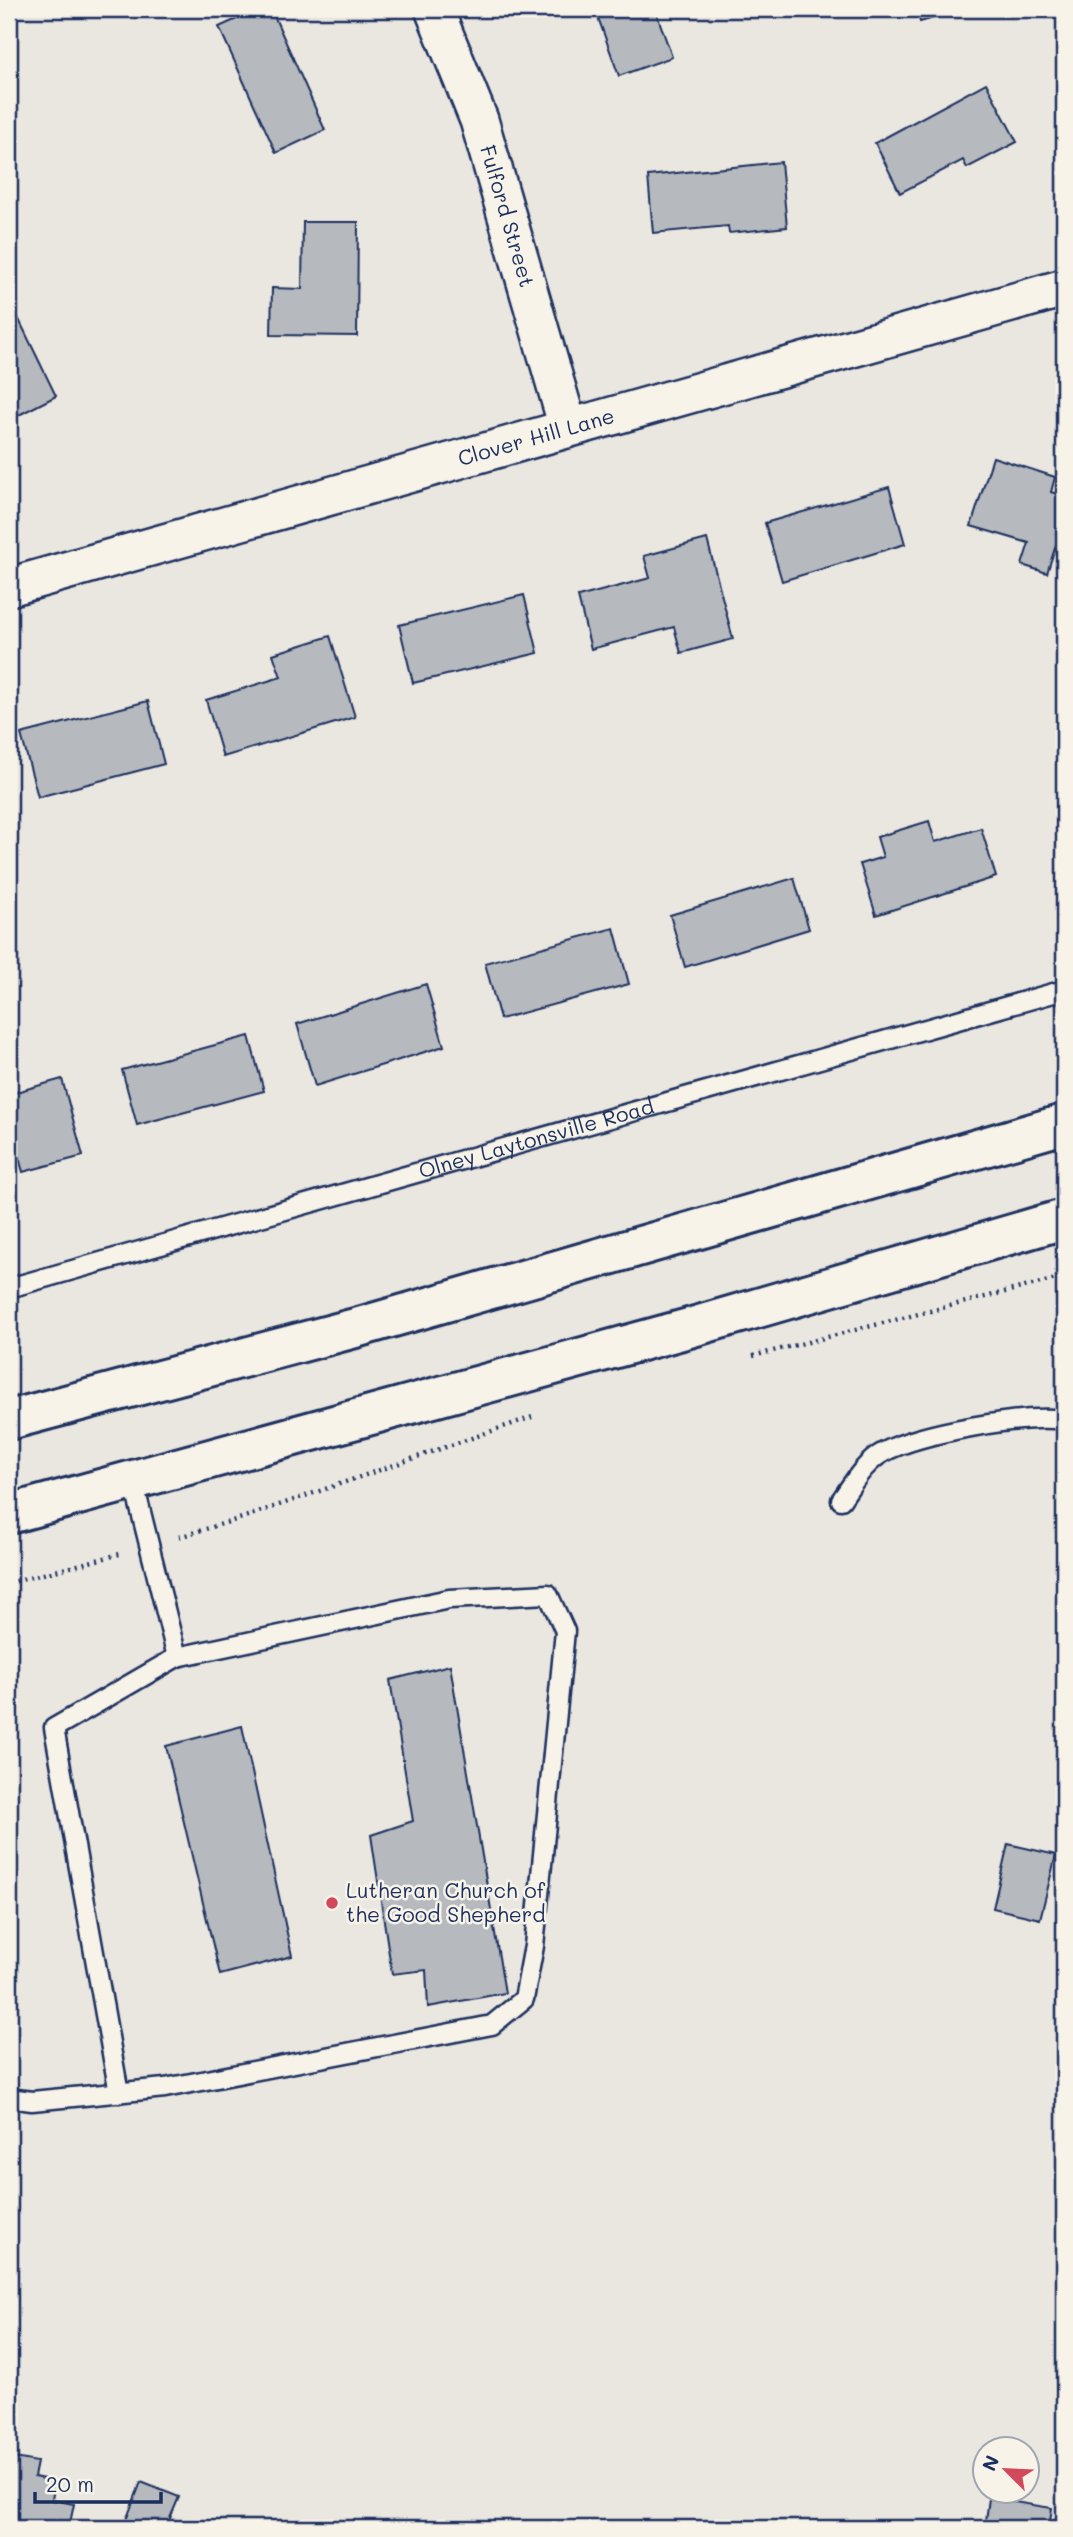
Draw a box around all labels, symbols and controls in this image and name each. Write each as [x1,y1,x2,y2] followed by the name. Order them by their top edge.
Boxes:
[475,142,542,290] street label: Fulford Street
[454,401,617,471] street label: Clover Hill Lane
[415,1092,657,1184] street label: Olney Laytonsville Road
[346,1876,546,1927] place label: Lutheran Church of the Good Shepherd
[324,1895,340,1911] marker: Lutheran Church of the Good Shepherd
[972,2436,1042,2506] north arrow
[976,2451,1004,2475] text: N
[35,2460,161,2504] scale bar
[46,2470,94,2497] text: 20 m

